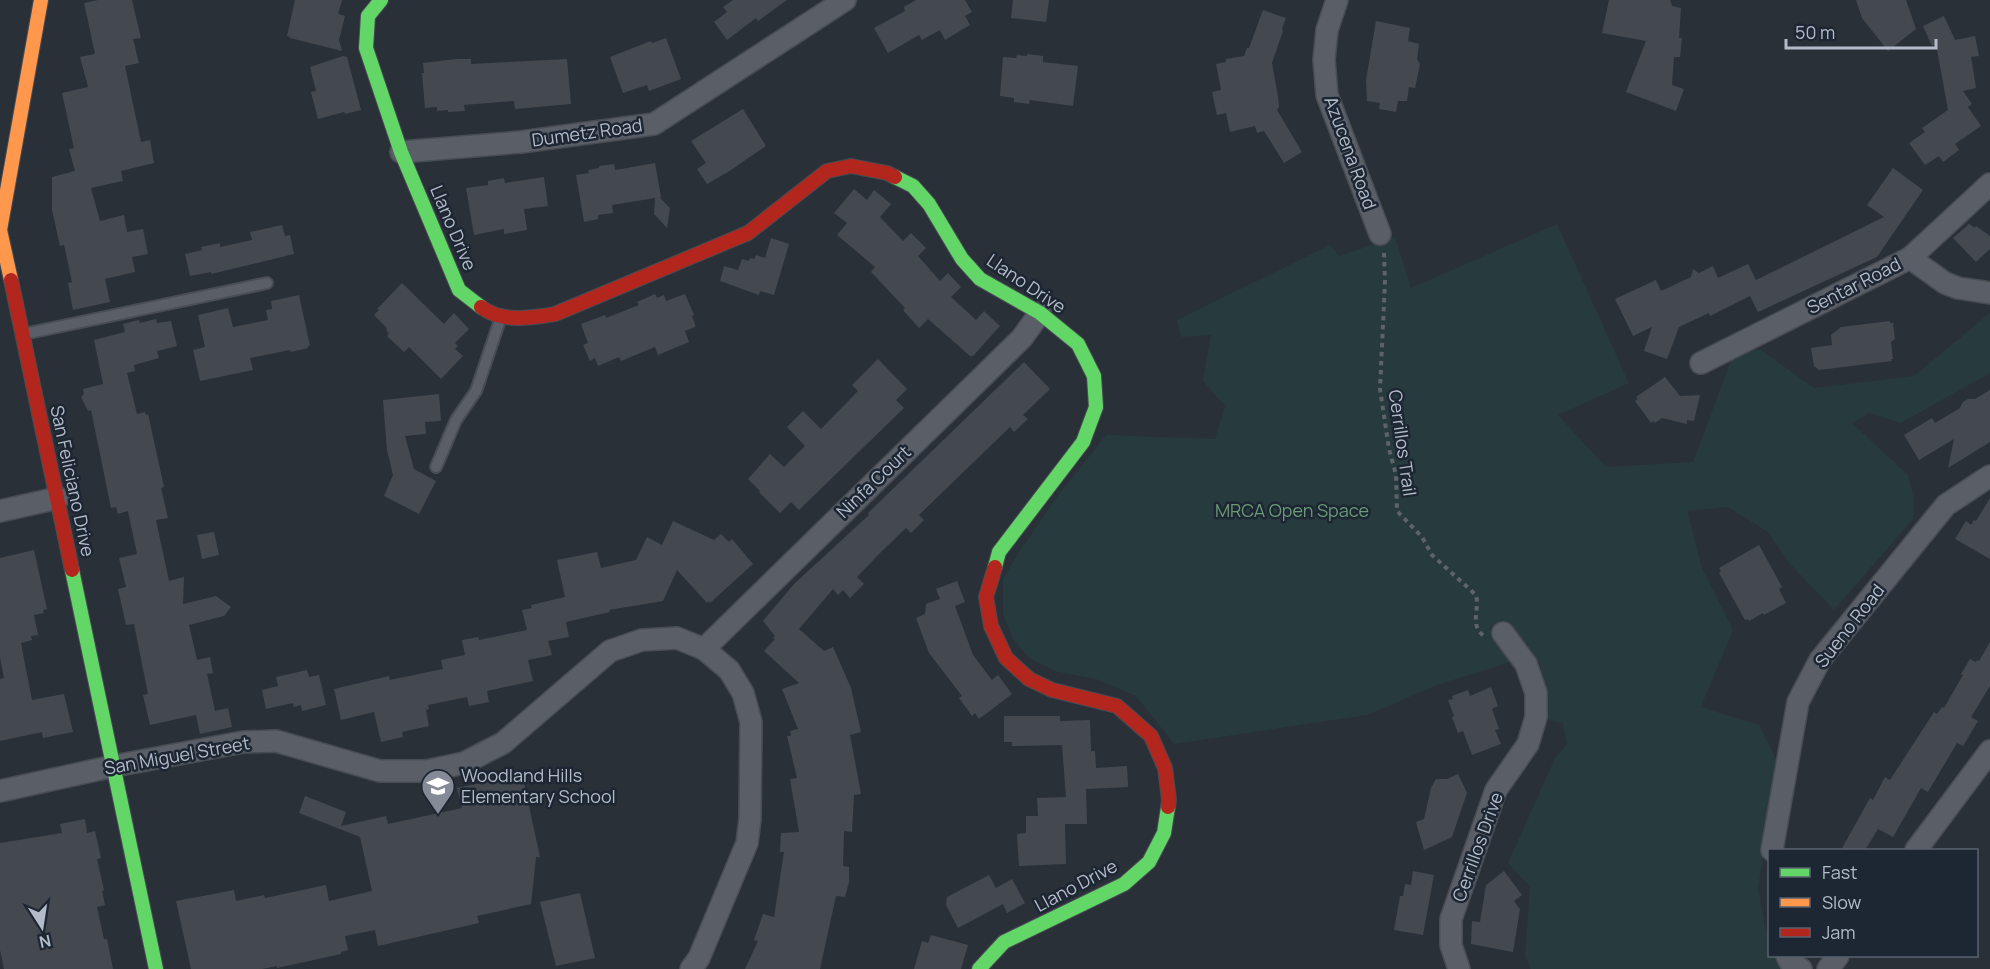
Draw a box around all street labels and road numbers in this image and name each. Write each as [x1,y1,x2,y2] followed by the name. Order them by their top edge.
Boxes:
[1319,93,1382,212] street label: Azucena Road
[530,112,644,152] street label: Dumetz Road
[425,181,483,274] street label: Llano Drive
[982,248,1071,318] street label: Llano Drive
[1803,251,1904,319] street label: Sentar Road
[1384,388,1422,497] street label: Cerrillos Trail
[45,403,101,559] street label: San Feliciano Drive
[831,440,916,523] street label: Ninfa Court
[1809,579,1889,672] street label: Sueno Road
[102,730,251,780] street label: San Miguel Street
[1446,789,1508,905] street label: Cerrillos Drive
[1030,853,1121,917] street label: Llano Drive

